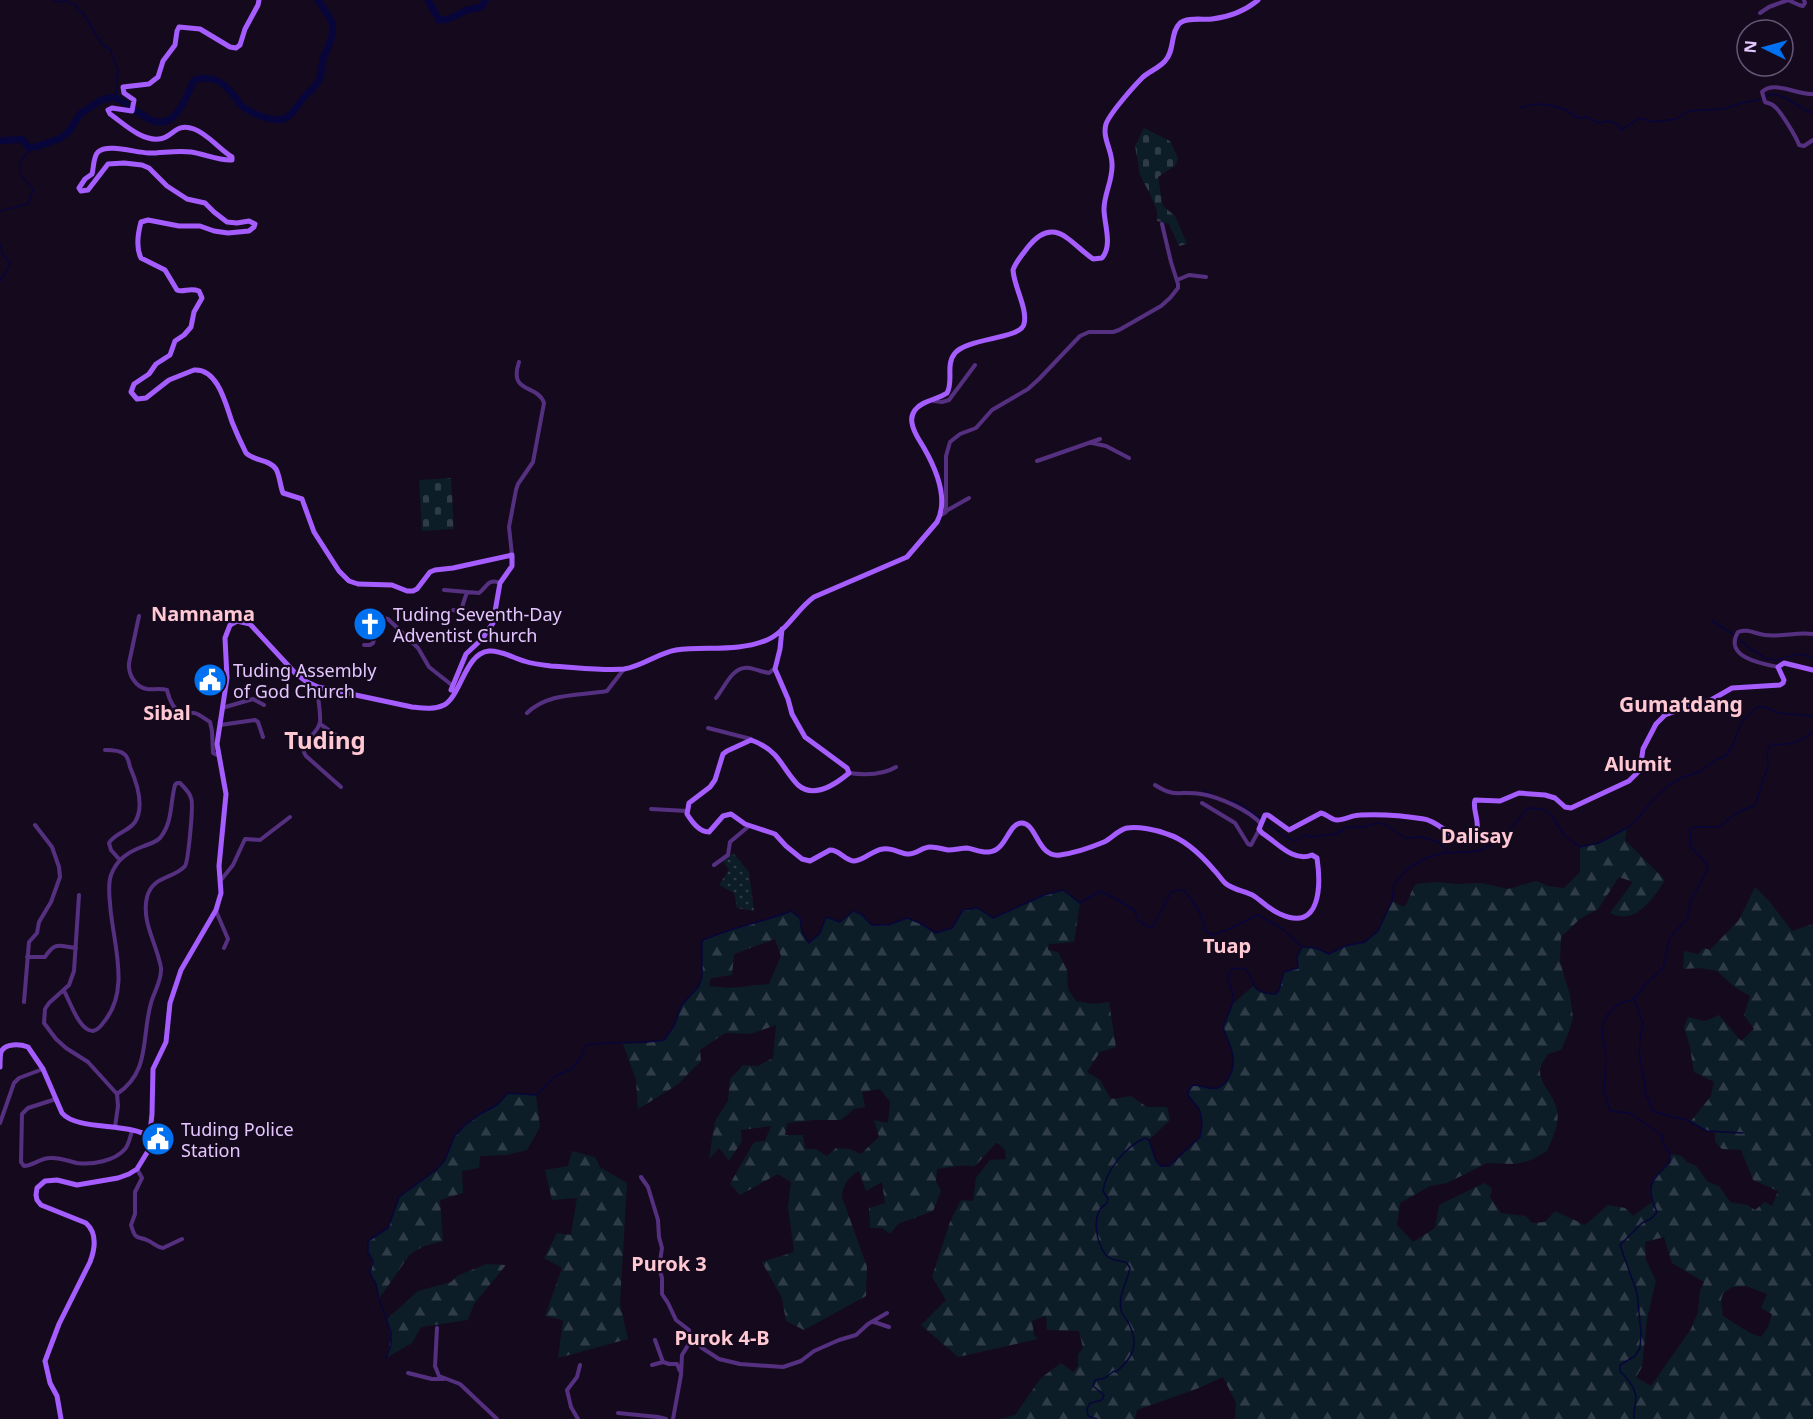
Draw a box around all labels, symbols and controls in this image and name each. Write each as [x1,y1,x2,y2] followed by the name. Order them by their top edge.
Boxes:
[1735,18,1795,78] north arrow
[1739,39,1762,54] text: N
[151,600,255,627] district label: Namnama
[393,602,563,647] place label: Tuding Seventh-Day Adventist Church
[352,606,388,642] church icon: Tuding Seventh-Day Adventist Church
[233,658,377,703] place label: Tuding Assembly of God Church
[192,662,228,698] public building icon: Tuding Assembly of God Church
[1619,690,1743,718] district label: Gumatdang
[143,699,191,726] district label: Sibal
[284,723,366,756] district label: Tuding
[1605,750,1672,777] district label: Alumit
[1441,822,1514,849] district label: Dalisay
[1203,932,1251,959] district label: Tuap
[181,1117,294,1162] place label: Tuding Police Station
[140,1121,176,1157] public building icon: Tuding Police Station
[631,1250,707,1277] district label: Purok 3
[674,1324,770,1351] district label: Purok 4-B

